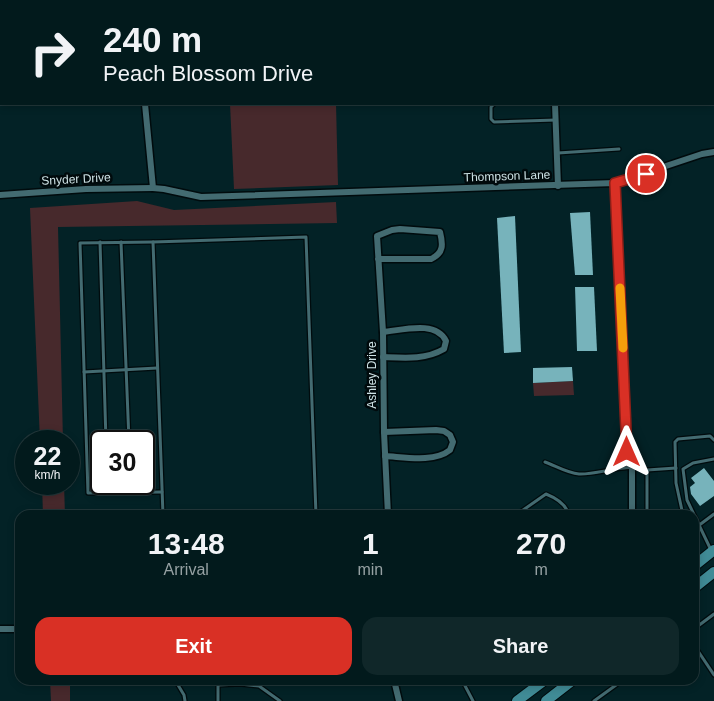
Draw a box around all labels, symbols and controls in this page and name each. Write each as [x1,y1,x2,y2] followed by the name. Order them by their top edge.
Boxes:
[20,20,85,85] icon: right
[103,20,202,59] text: 240 m
[103,61,313,86] text: Peach Blossom Drive
[625,153,667,195] pin
[632,160,660,188] icon: arrive
[463,167,551,185] street label: Thompson Lane
[41,170,111,188] street label: Snyder Drive
[365,341,379,409] street label: Ashley Drive
[600,425,652,477] position arrow
[90,430,155,495] speed limit sign: 30
[34,442,61,470] text: 22
[34,468,61,482] text: km/h
[148,527,225,560] text: 13:48
[362,527,379,560] text: 1
[516,527,566,560] text: 270
[164,561,209,578] text: Arrival
[357,561,383,578] text: min
[534,561,548,578] text: m
[35,617,352,675] button: Exit
[362,617,679,675] button: Share

